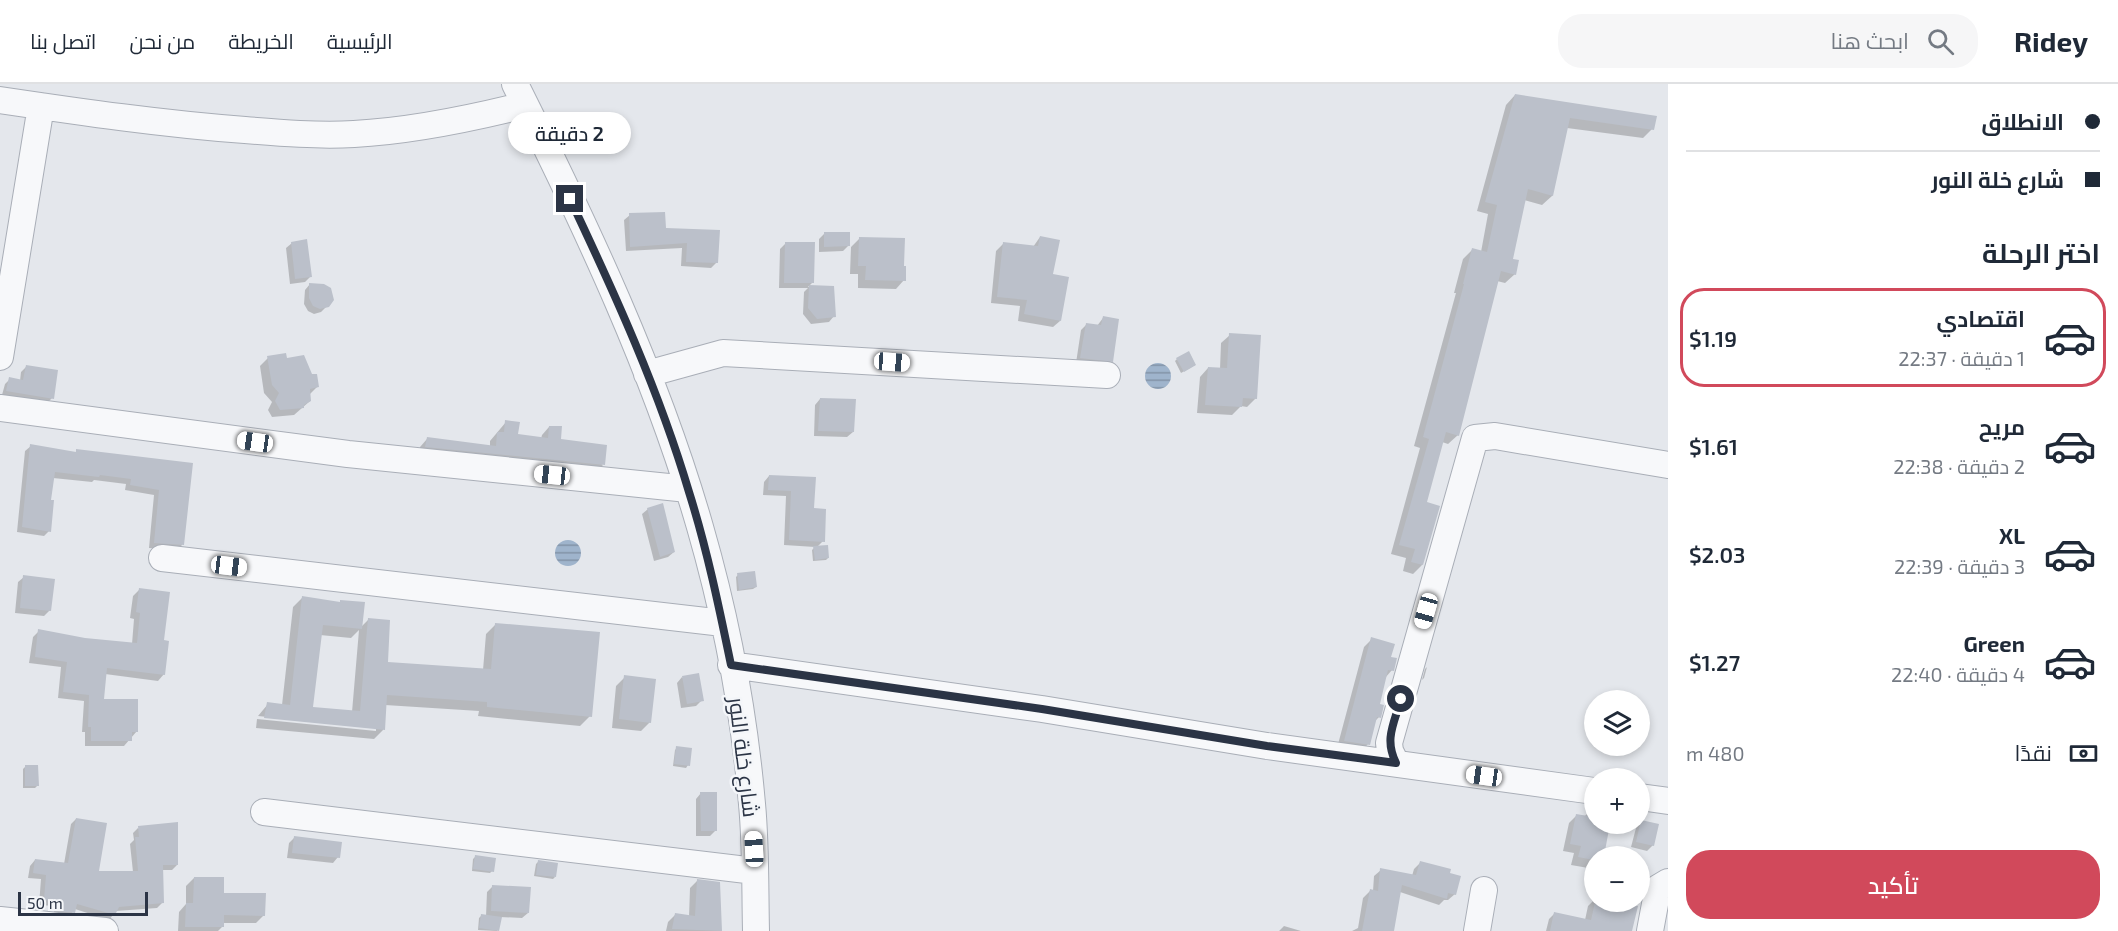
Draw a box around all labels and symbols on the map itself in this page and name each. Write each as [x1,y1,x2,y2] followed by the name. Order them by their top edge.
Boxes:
[508,112,632,154] callout: 2 دقيقة
[556,185,583,212] route end
[873,352,911,372] car
[236,431,274,453] car
[533,464,571,486] car
[210,555,248,577] car
[1412,591,1440,631] car
[1387,685,1414,712] route start
[721,693,765,819] street label: شارع خلة النور
[1465,765,1503,787] car
[744,831,764,867] car
[18,889,148,916] scale bar

